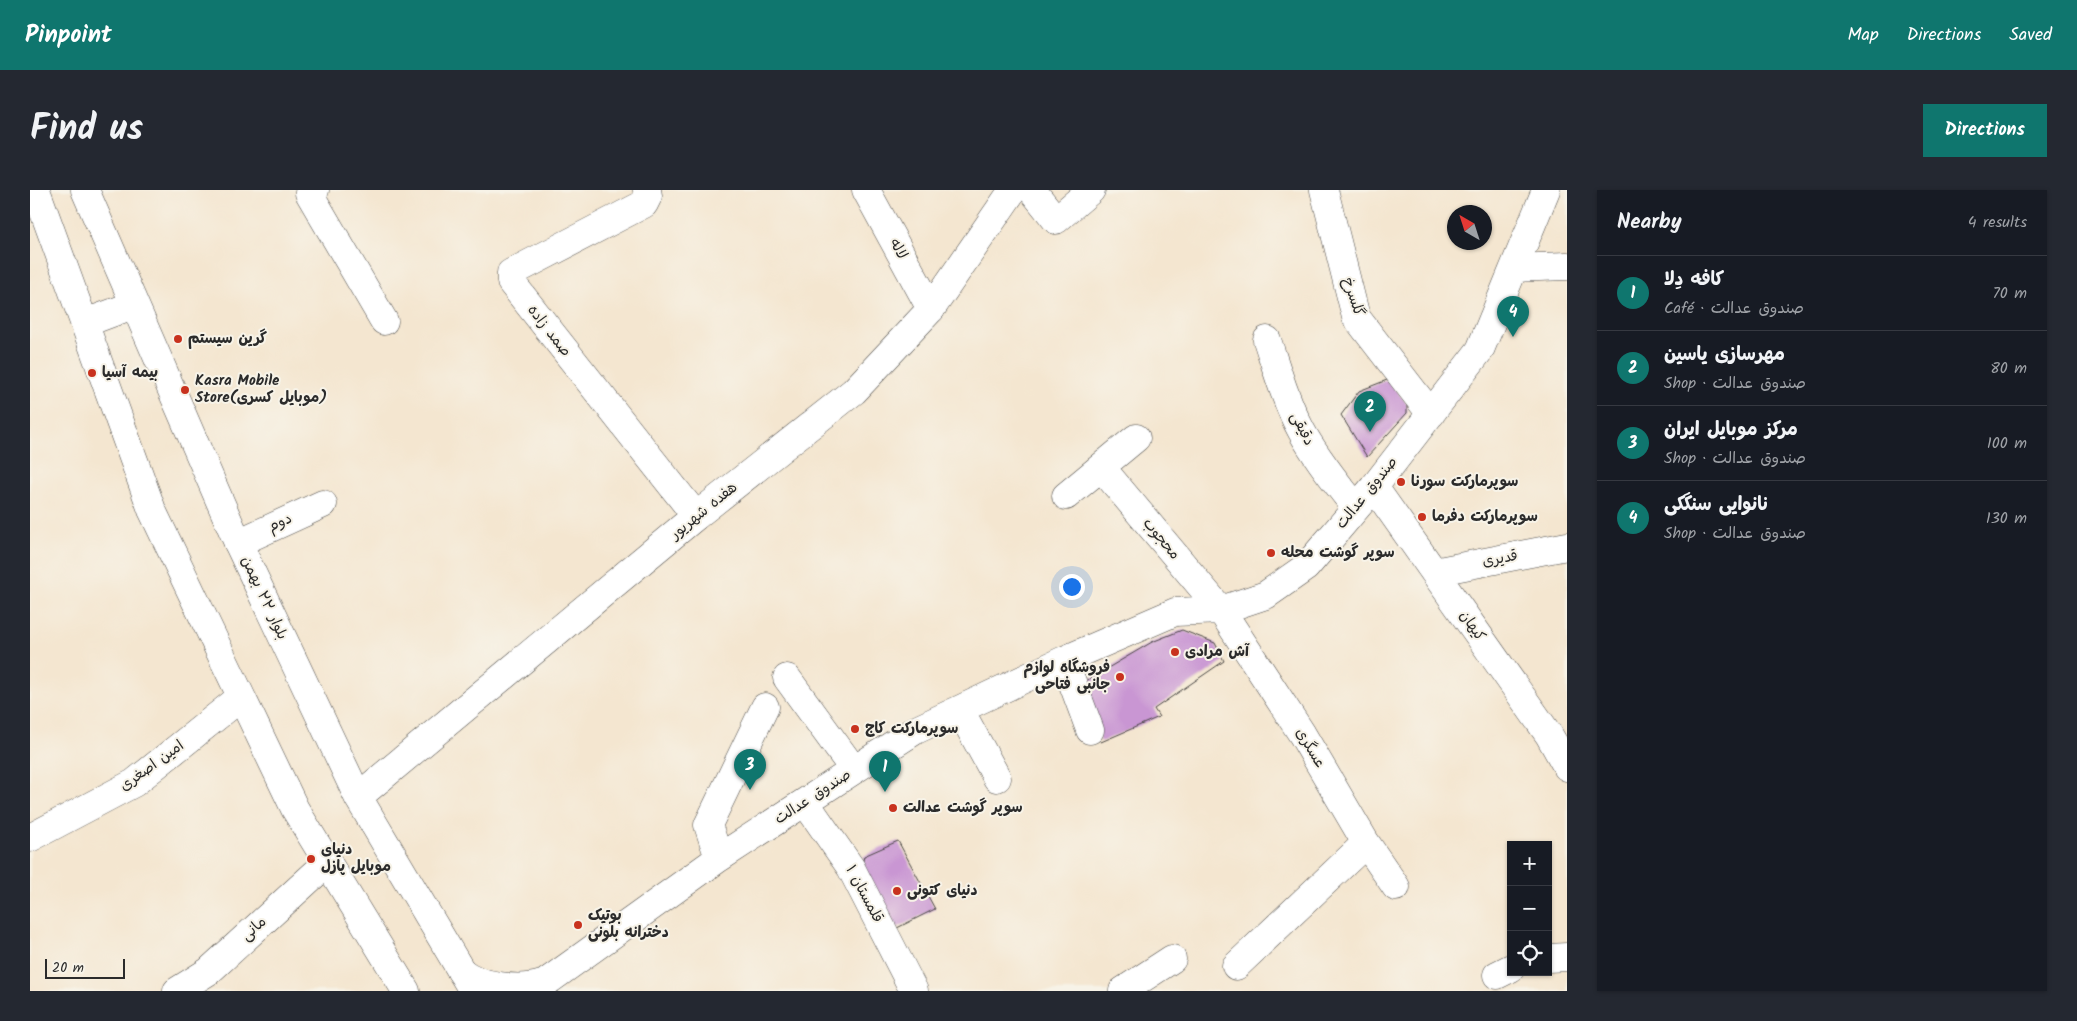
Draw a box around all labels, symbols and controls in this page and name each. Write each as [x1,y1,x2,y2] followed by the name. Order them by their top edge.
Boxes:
[25,16,112,55] text: Pinpoint
[1847,21,1879,50] text: Map
[1907,21,1981,50] text: Directions
[2009,21,2052,50] text: Saved
[30,102,143,158] text: Find us
[1923,104,2047,157] button: Directions
[1447,205,1492,250] north arrow
[1617,206,1682,239] text: Nearby
[1968,210,2027,235] text: 4 results
[882,234,914,264] street label: لاله
[1664,265,1724,295] text: کافه دِلا
[1335,274,1371,320] street label: گلسرخ
[1631,281,1635,306] text: 1
[1992,281,2027,306] text: 70 m
[1497,296,1529,337] pin: 4
[1664,296,1804,321] text: Café · صندوق عدالت
[521,300,577,362] street label: صمد زاده
[188,327,267,351] place label: گرین سیستم
[172,333,184,345] marker: گرین سیستم
[1664,340,1785,370] text: مهرسازی یاسین
[1628,356,1638,381] text: 2
[1990,356,2027,381] text: 80 m
[102,361,158,385] place label: بیمه آسیا
[86,367,98,379] marker: بیمه آسیا
[195,369,327,410] place label: Kasra Mobile Store(موبایل کسری)
[1664,371,1806,396] text: Shop · صندوق عدالت
[179,384,191,396] marker: Kasra Mobile Store(موبایل کسری)
[1354,391,1386,432] pin: 2
[1283,408,1321,450] street label: دقیقی
[1664,415,1798,445] text: مرکز موبایل ایران
[1629,431,1637,456] text: 3
[1987,431,2027,456] text: 100 m
[1664,446,1806,471] text: Shop · صندوق عدالت
[1330,451,1404,535] street label: صندوق عدالت
[1411,470,1518,494] place label: سوپرمارکت سورنا
[664,476,743,546] street label: هفده شهریور
[1395,476,1407,488] marker: سوپرمارکت سورنا
[1664,490,1769,520] text: نانوایی سنگکی
[1432,505,1538,529] place label: سوپرمارکت دفرما
[1629,506,1637,531] text: 4
[1986,506,2027,531] text: 130 m
[264,507,296,539] street label: دوم
[1416,511,1428,523] marker: سوپرمارکت دفرما
[1136,513,1186,565] street label: محجوب
[1664,521,1806,546] text: Shop · صندوق عدالت
[1281,541,1395,565] place label: سوپر گوشت محله
[1480,544,1520,574] street label: قدیری
[1265,547,1277,559] marker: سوپر گوشت محله
[234,552,294,644] street label: بلوار ۲۲ بهمن
[1059,574,1085,600] your location
[1453,605,1491,647] street label: کیهان
[1185,640,1250,664] place label: آش مرادی
[1169,646,1181,658] marker: آش مرادی
[1024,656,1110,697] place label: فروشگاه لوازم جانبی فتاحی
[1114,671,1126,683] marker: فروشگاه لوازم جانبی فتاحی
[865,717,958,741] place label: سوپرمارکت کاج
[849,723,861,735] marker: سوپرمارکت کاج
[1289,723,1331,773] street label: عسگری
[115,734,189,798] street label: امین اصغری
[734,749,766,790] pin: 3
[869,751,901,792] pin: 1
[770,763,856,831] street label: صندوق عدالت
[903,796,1023,820] place label: سوپر گوشت عدالت
[887,802,899,814] marker: سوپر گوشت عدالت
[321,838,391,879] place label: دنیای موبایل پازل
[1507,841,1552,976] map controls
[1507,841,1552,886] button: +
[305,853,317,865] marker: دنیای موبایل پازل
[839,861,889,927] street label: قلمستان ۱
[907,879,977,903] place label: دنیای کتونی
[891,885,903,897] marker: دنیای کتونی
[1507,886,1552,931] button: −
[588,904,669,945] place label: بوتیک دخترانه بلونی
[236,911,272,947] street label: مانی
[572,919,584,931] marker: بوتیک دخترانه بلونی
[1507,931,1552,976] button: locate
[45,956,125,979] scale bar
[52,957,84,979] text: 20 m

